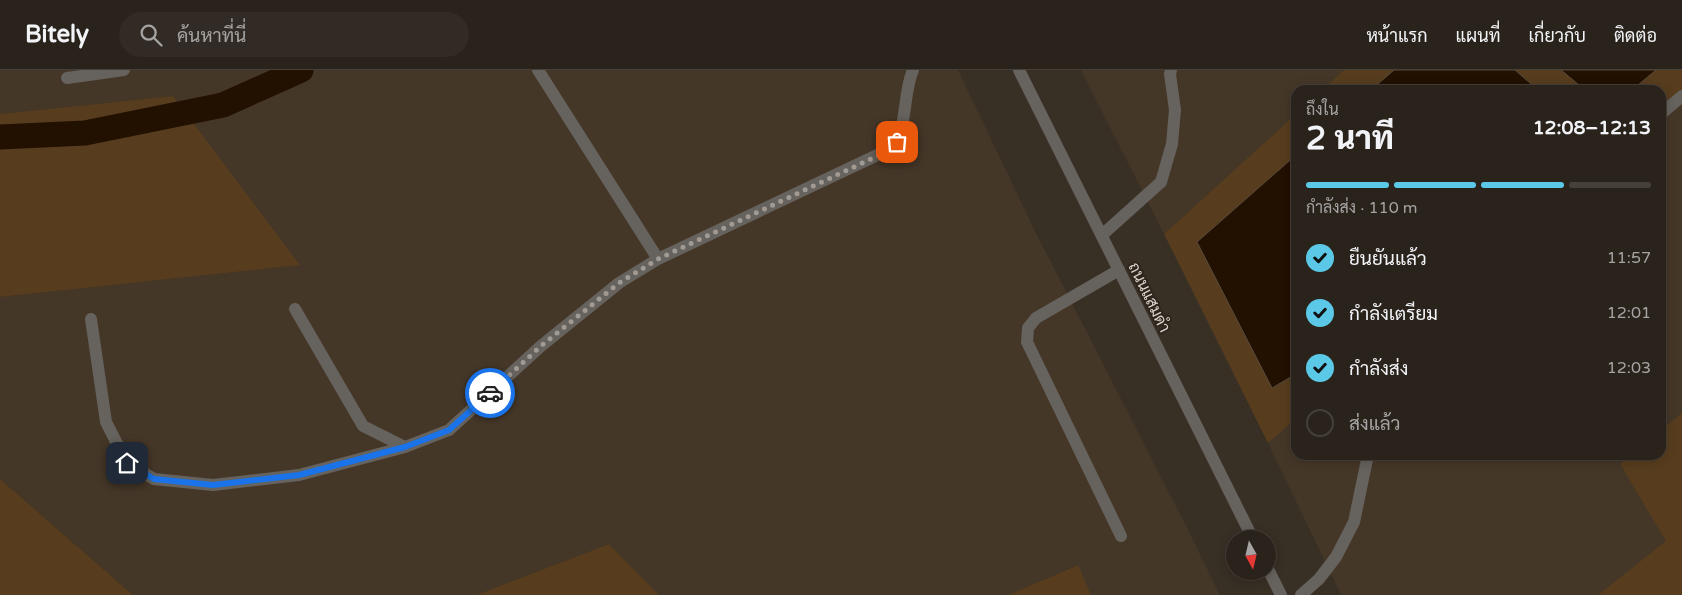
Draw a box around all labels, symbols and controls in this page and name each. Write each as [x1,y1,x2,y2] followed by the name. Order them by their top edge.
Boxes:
[119,12,469,57] search box
[25,20,89,49] text: Bitely
[137,21,165,49] icon: search
[177,25,246,47] text: ค้นหาที่นี่
[1366,25,1428,47] text: หน้าแรก
[1456,25,1500,47] text: แผนที่
[1528,25,1586,47] text: เกี่ยวกับ
[1614,25,1657,47] text: ติดต่อ
[1306,100,1339,120] text: ถึงใน
[1533,117,1651,139] text: 12:08–12:13
[1306,120,1394,158] text: 2 นาที
[876,121,918,163] pin
[883,128,911,156] icon: bag
[1306,198,1418,218] text: กำลังส่ง · 110 m
[1306,244,1334,272] icon: check
[1349,248,1427,270] text: ยืนยันแล้ว
[1607,248,1651,268] text: 11:57
[1124,259,1175,336] street label: ถนนแสมดำ
[1306,299,1334,327] icon: check
[1349,303,1438,325] text: กำลังเตรียม
[1607,303,1651,323] text: 12:01
[1306,354,1334,382] icon: check
[1349,358,1408,380] text: กำลังส่ง
[1607,358,1651,378] text: 12:03
[465,368,515,418] courier
[476,379,504,407] icon: car
[1349,413,1400,435] text: ส่งแล้ว
[106,442,148,484] pin
[113,449,141,477] icon: home
[1226,530,1276,580] north arrow
[1226,530,1276,580] map controls

